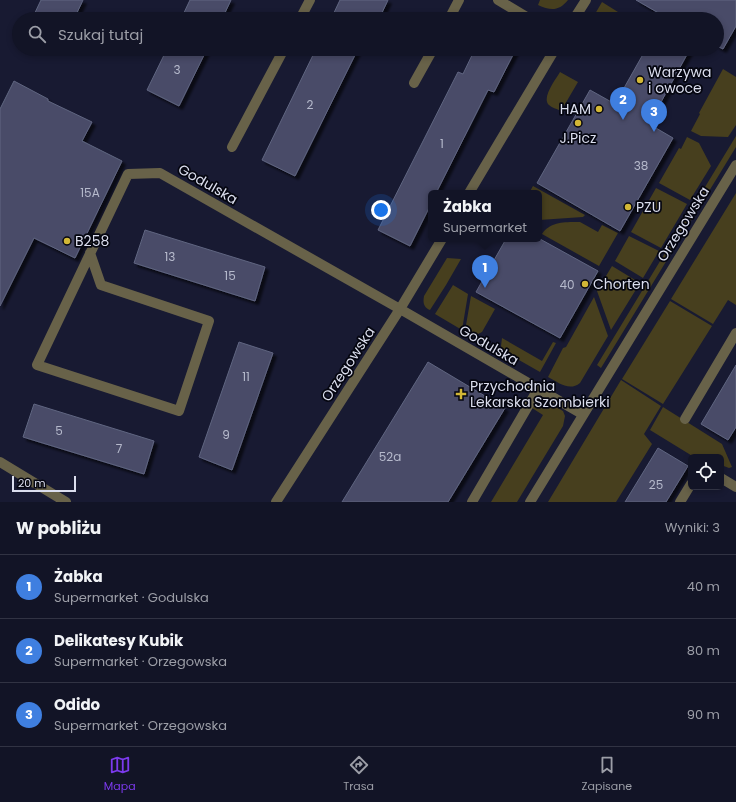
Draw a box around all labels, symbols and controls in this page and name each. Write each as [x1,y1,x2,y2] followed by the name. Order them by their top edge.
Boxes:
[12,12,724,56] search box
[26,23,48,45] icon: search
[58,24,143,45] text: Szukaj tutaj
[173,61,181,78] house number: 3
[648,62,712,98] place label: Warzywa i owoce
[635,75,645,85] marker: Warzywa i owoce
[610,87,636,120] pin: 2
[307,96,314,113] house number: 2
[560,99,591,119] place label: HAM
[641,99,667,132] pin: 3
[594,104,604,114] marker: HAM
[573,118,583,128] marker: J.Picz
[560,128,596,148] place label: J.Picz
[440,135,444,152] house number: 1
[634,157,648,174] house number: 38
[175,159,241,209] street label: Godulska
[652,183,714,265] street label: Orzegowska
[80,184,100,201] house number: 15A
[428,190,542,242] popup
[443,196,492,217] text: Żabka
[636,197,661,217] place label: PZU
[371,200,391,220] your location
[623,202,633,212] marker: PZU
[443,218,527,237] text: Supermarket
[75,231,109,251] place label: B258
[62,236,72,246] marker: B258
[165,248,175,265] house number: 13
[472,255,498,288] pin: 1
[224,267,236,284] house number: 15
[593,274,650,294] place label: Chorten
[559,276,575,293] house number: 40
[580,279,590,289] marker: Chorten
[456,320,522,370] street label: Godulska
[316,323,380,405] street label: Orzegowska
[242,368,250,385] house number: 11
[470,376,610,412] place label: Przychodnia Lekarska Szombierki
[455,388,467,400] marker: Przychodnia Lekarska Szombierki
[55,422,63,439] house number: 5
[222,426,230,443] house number: 9
[116,440,123,457] house number: 7
[379,448,401,465] house number: 52a
[688,454,724,490] map controls
[688,454,724,490] button: locate
[12,474,76,493] scale bar
[18,475,46,491] text: 20 m
[649,476,663,493] house number: 25
[16,516,101,540] text: W pobliżu
[665,518,720,537] text: Wyniki: 3
[54,566,103,587] text: Żabka
[27,577,31,596] text: 1
[687,577,720,596] text: 40 m
[54,588,209,607] text: Supermarket · Godulska
[54,630,183,651] text: Delikatesy Kubik
[25,641,33,660] text: 2
[687,641,720,660] text: 80 m
[54,652,227,671] text: Supermarket · Orzegowska
[54,694,100,715] text: Odido
[25,705,33,724] text: 3
[687,705,720,724] text: 90 m
[54,716,227,735] text: Supermarket · Orzegowska
[104,754,136,795] tab: Mapa
[343,754,374,795] tab: Trasa
[582,754,632,795] tab: Zapisane

